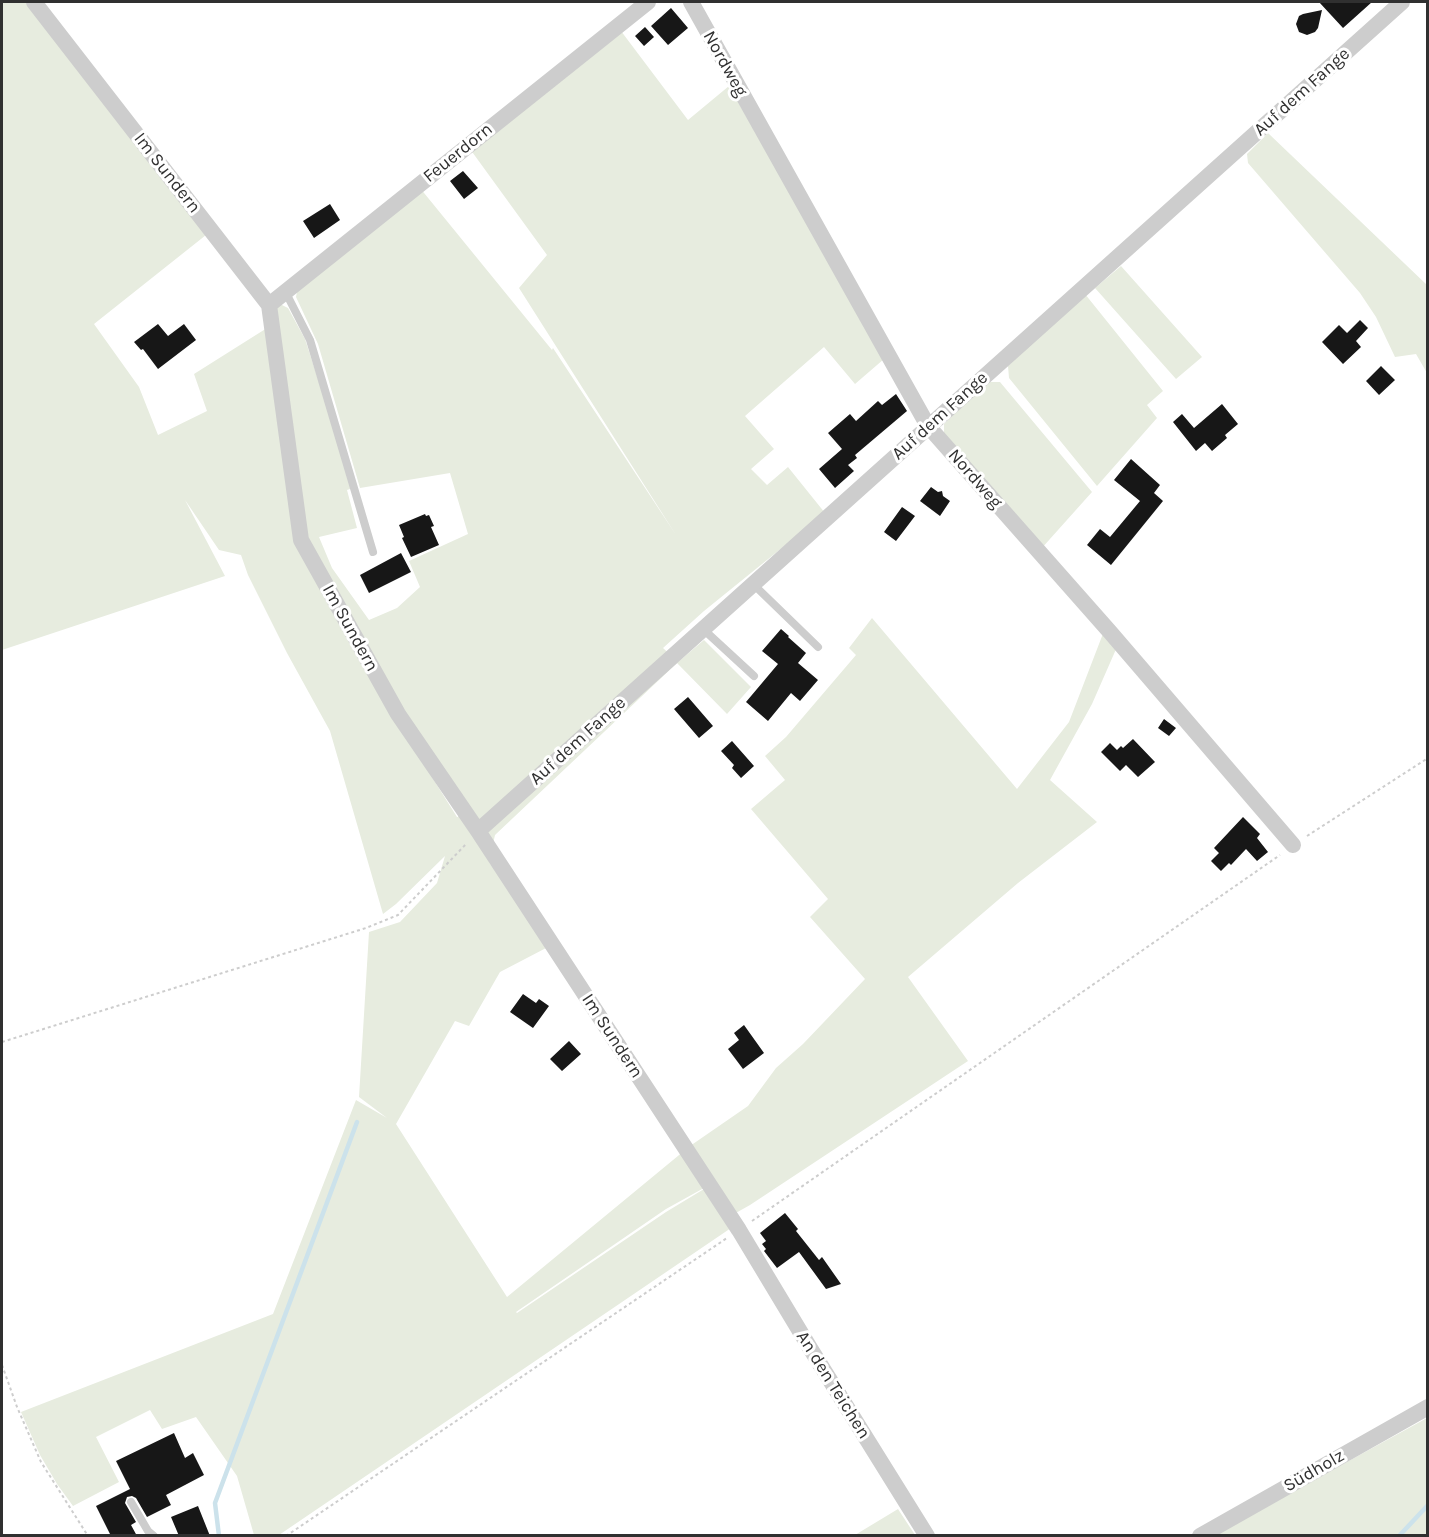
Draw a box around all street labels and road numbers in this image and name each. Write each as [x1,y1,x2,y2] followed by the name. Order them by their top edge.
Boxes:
[698,27,752,101] street label: Nordweg
[1249,43,1355,141] street label: Auf dem Fange
[419,119,497,187] street label: Feuerdorn
[129,128,205,218] street label: Im Sundern
[887,367,993,465] street label: Auf dem Fange
[943,445,1007,513] street label: Nordweg
[317,581,383,675] street label: Im Sundern
[525,692,631,790] street label: Auf dem Fange
[577,990,647,1082] street label: Im Sundern
[791,1327,875,1443] street label: An den Teichen
[1280,1445,1348,1497] street label: Südholz

